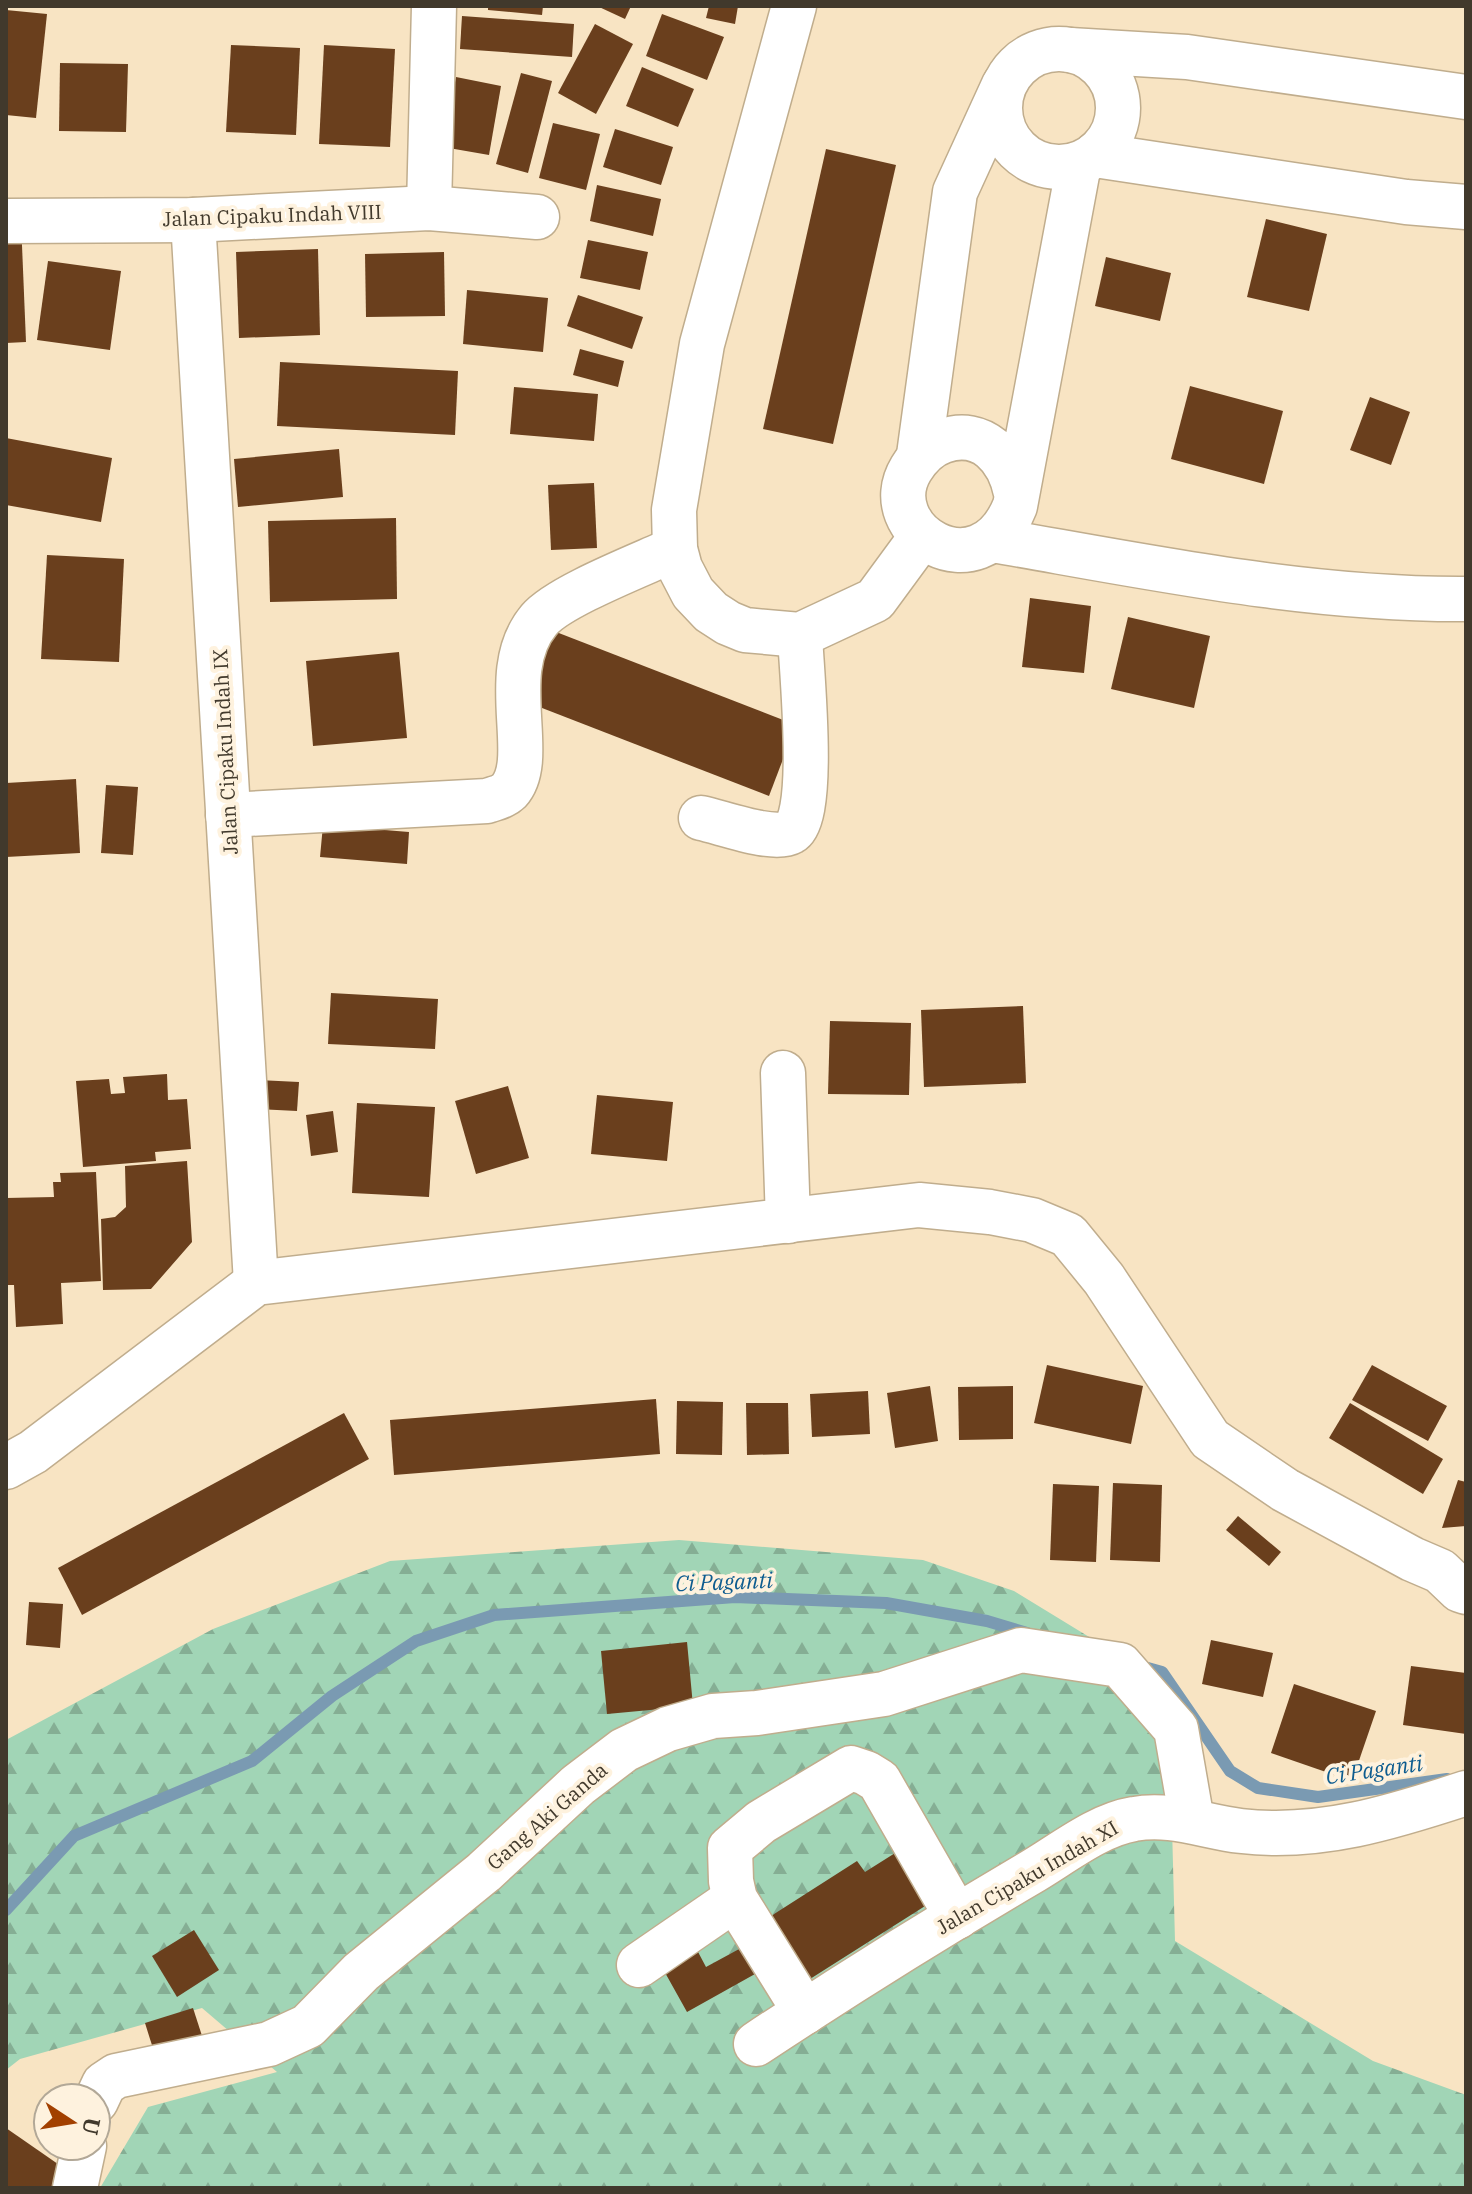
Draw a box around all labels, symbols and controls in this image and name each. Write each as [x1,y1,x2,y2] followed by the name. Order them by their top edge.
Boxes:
[162,198,382,232] street label: Jalan Cipaku Indah VIII
[206,649,244,855] street label: Jalan Cipaku Indah IX
[675,1565,774,1597] water label: Ci Paganti
[1324,1748,1425,1790] water label: Ci Paganti
[481,1756,613,1876] street label: Gang Aki Ganda
[931,1814,1123,1940] street label: Jalan Cipaku Indah XI
[32,2082,112,2162] north arrow
[76,2115,108,2138] text: U

